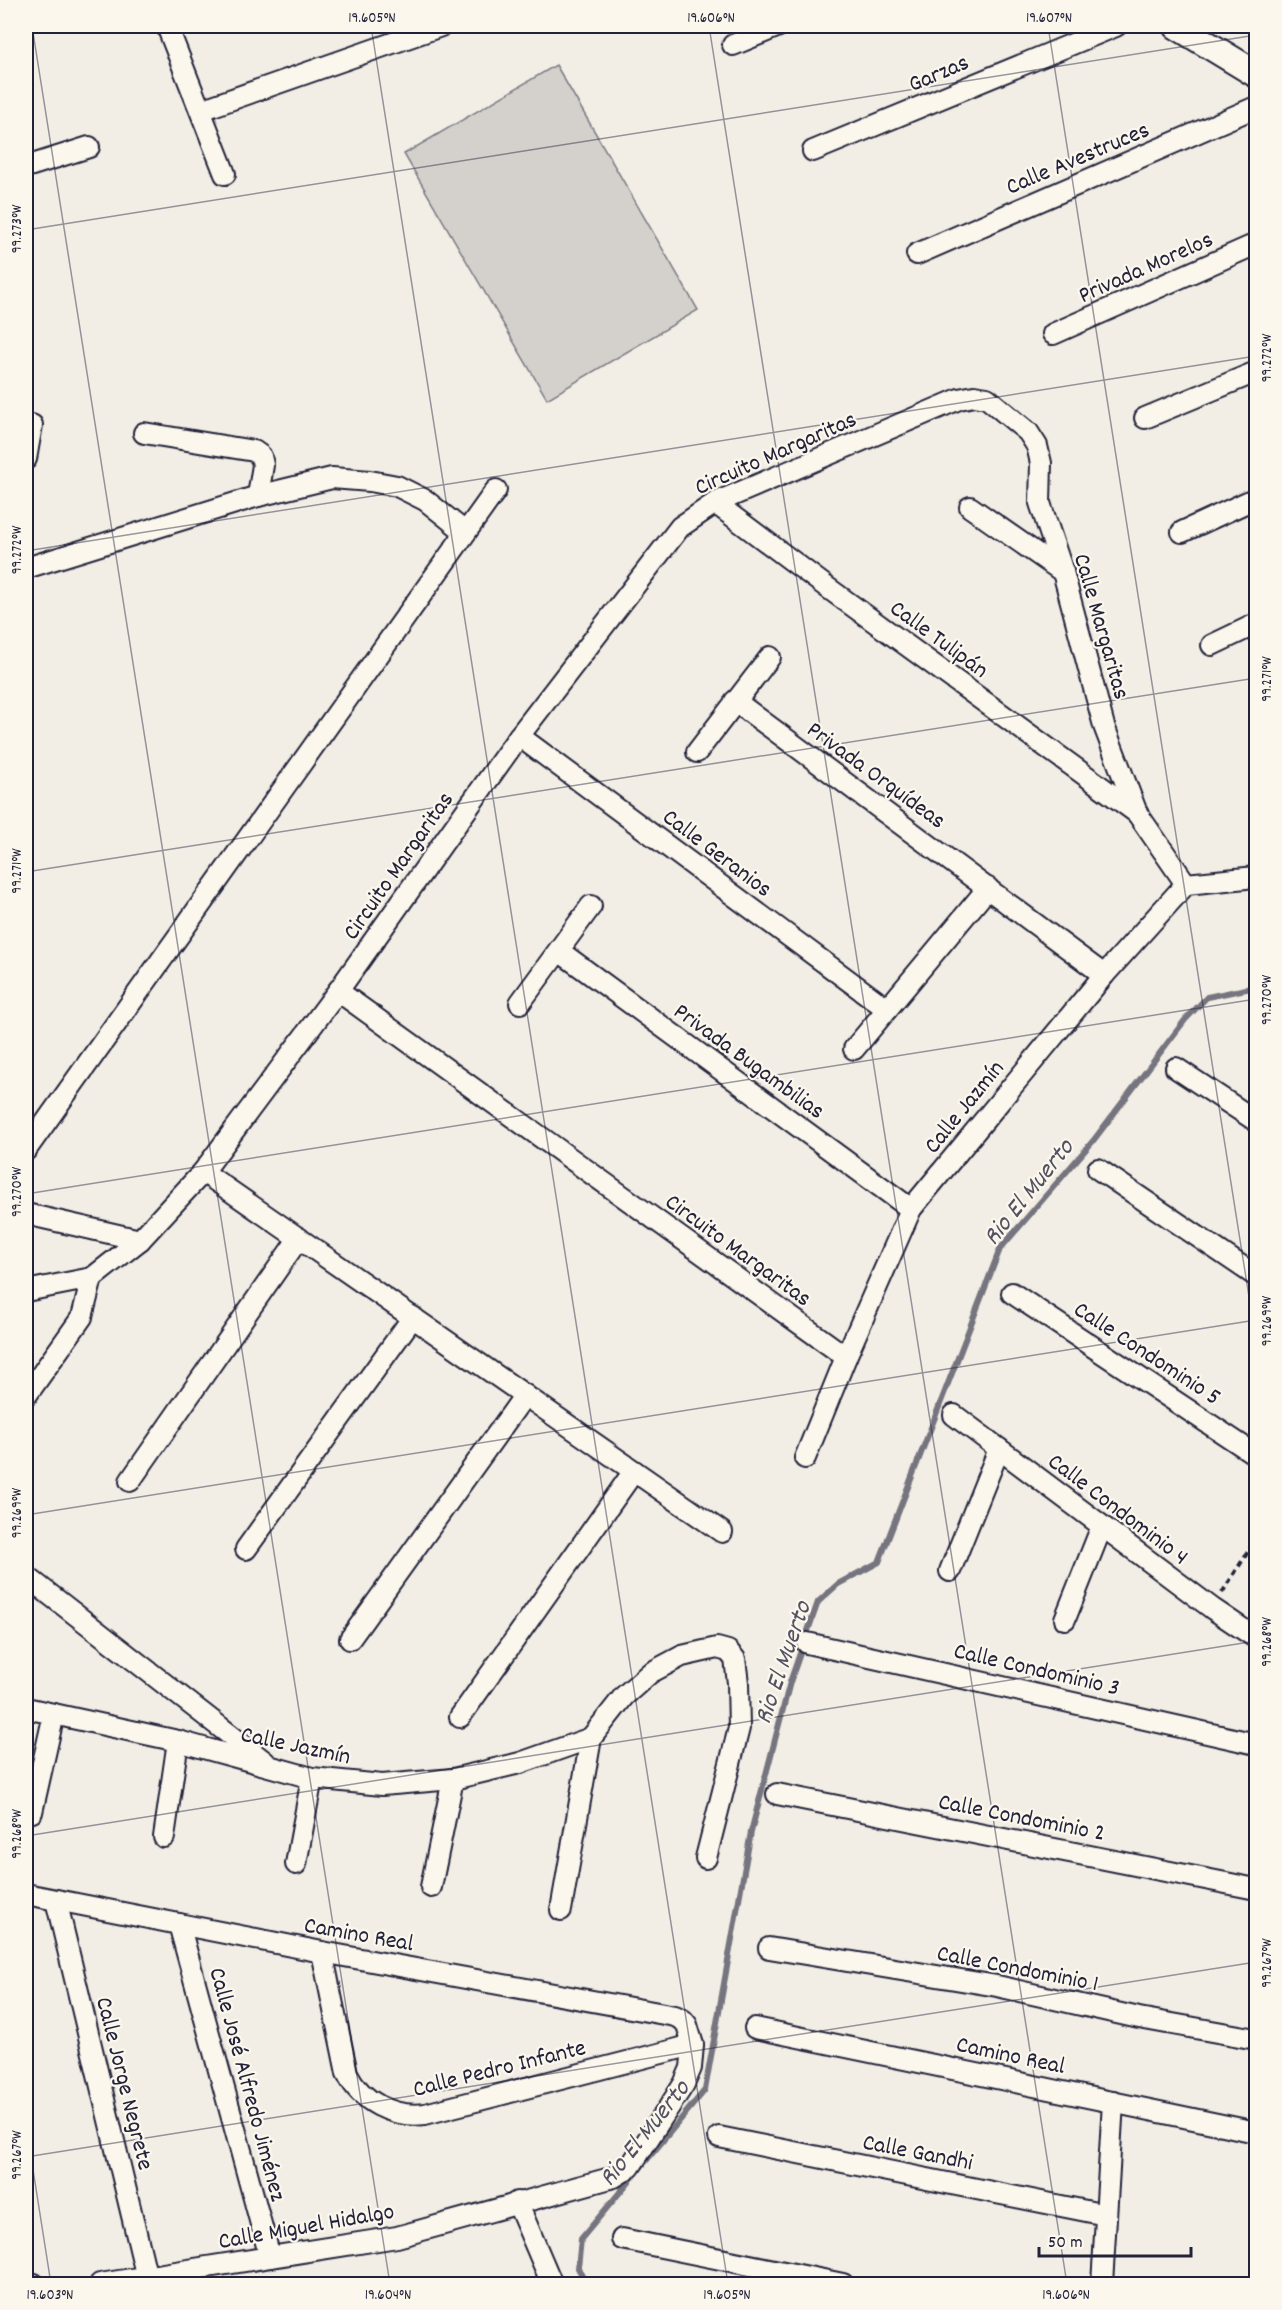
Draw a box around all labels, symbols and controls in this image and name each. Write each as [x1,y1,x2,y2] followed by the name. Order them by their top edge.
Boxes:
[348,8,396,30] text: 19.605°N
[687,8,735,30] text: 19.606°N
[1026,8,1072,30] text: 19.607°N
[904,47,975,103] street label: Garzas
[1001,114,1155,205] street label: Calle Avestruces
[7,204,29,253] text: 99.273°W
[1073,224,1219,314] street label: Privada Morelos
[1257,333,1279,382] text: 99.272°W
[690,404,863,506] street label: Circuito Margaritas
[7,525,29,574] text: 99.272°W
[1063,550,1137,704] street label: Calle Margaritas
[882,593,995,688] street label: Calle Tulipán
[1257,656,1279,702] text: 99.271°W
[799,714,952,839] street label: Privada Orquídeas
[336,786,463,948] street label: Circuito Margaritas
[654,802,778,907] street label: Calle Geranios
[7,848,29,894] text: 99.271°W
[1257,975,1279,1025] text: 99.270°W
[666,996,831,1129] street label: Privada Bugambilias
[917,1054,1014,1162] street label: Calle Jazmín
[975,1131,1085,1254] water label: Rio El Muerto
[7,1167,29,1217] text: 99.270°W
[657,1187,818,1316] street label: Circuito Margaritas
[1066,1294,1227,1415] street label: Calle Condominio 5
[1257,1295,1279,1346] text: 99.269°W
[1040,1446,1195,1575] street label: Calle Condominio 4
[7,1487,29,1538] text: 99.269°W
[746,1595,823,1729] water label: Rio El Muerto
[1257,1617,1279,1667] text: 99.268°W
[950,1635,1123,1707] street label: Calle Condominio 3
[237,1719,354,1775] street label: Calle Jazmín
[935,1786,1108,1852] street label: Calle Condominio 2
[7,1809,29,1859] text: 99.268°W
[301,1910,416,1962] street label: Camino Real
[934,1938,1101,2002] street label: Calle Condominio 1
[1257,1938,1279,1988] text: 99.267°W
[199,1964,294,2205] street label: Calle José Alfredo Jiménez
[85,1994,161,2174] street label: Calle Jorge Negrete
[953,2029,1068,2085] street label: Camino Real
[410,2032,590,2108] street label: Calle Pedro Infante
[591,2072,701,2195] water label: Rio El Muerto
[859,2127,975,2181] street label: Calle Gandhi
[7,2130,29,2180] text: 99.267°W
[216,2196,397,2260] street label: Calle Miguel Hidalgo
[1039,2220,1190,2258] scale bar
[1048,2231,1083,2256] text: 50 m
[26,2285,74,2307] text: 19.603°N
[365,2285,411,2307] text: 19.604°N
[703,2285,751,2307] text: 19.605°N
[1042,2285,1090,2307] text: 19.606°N

